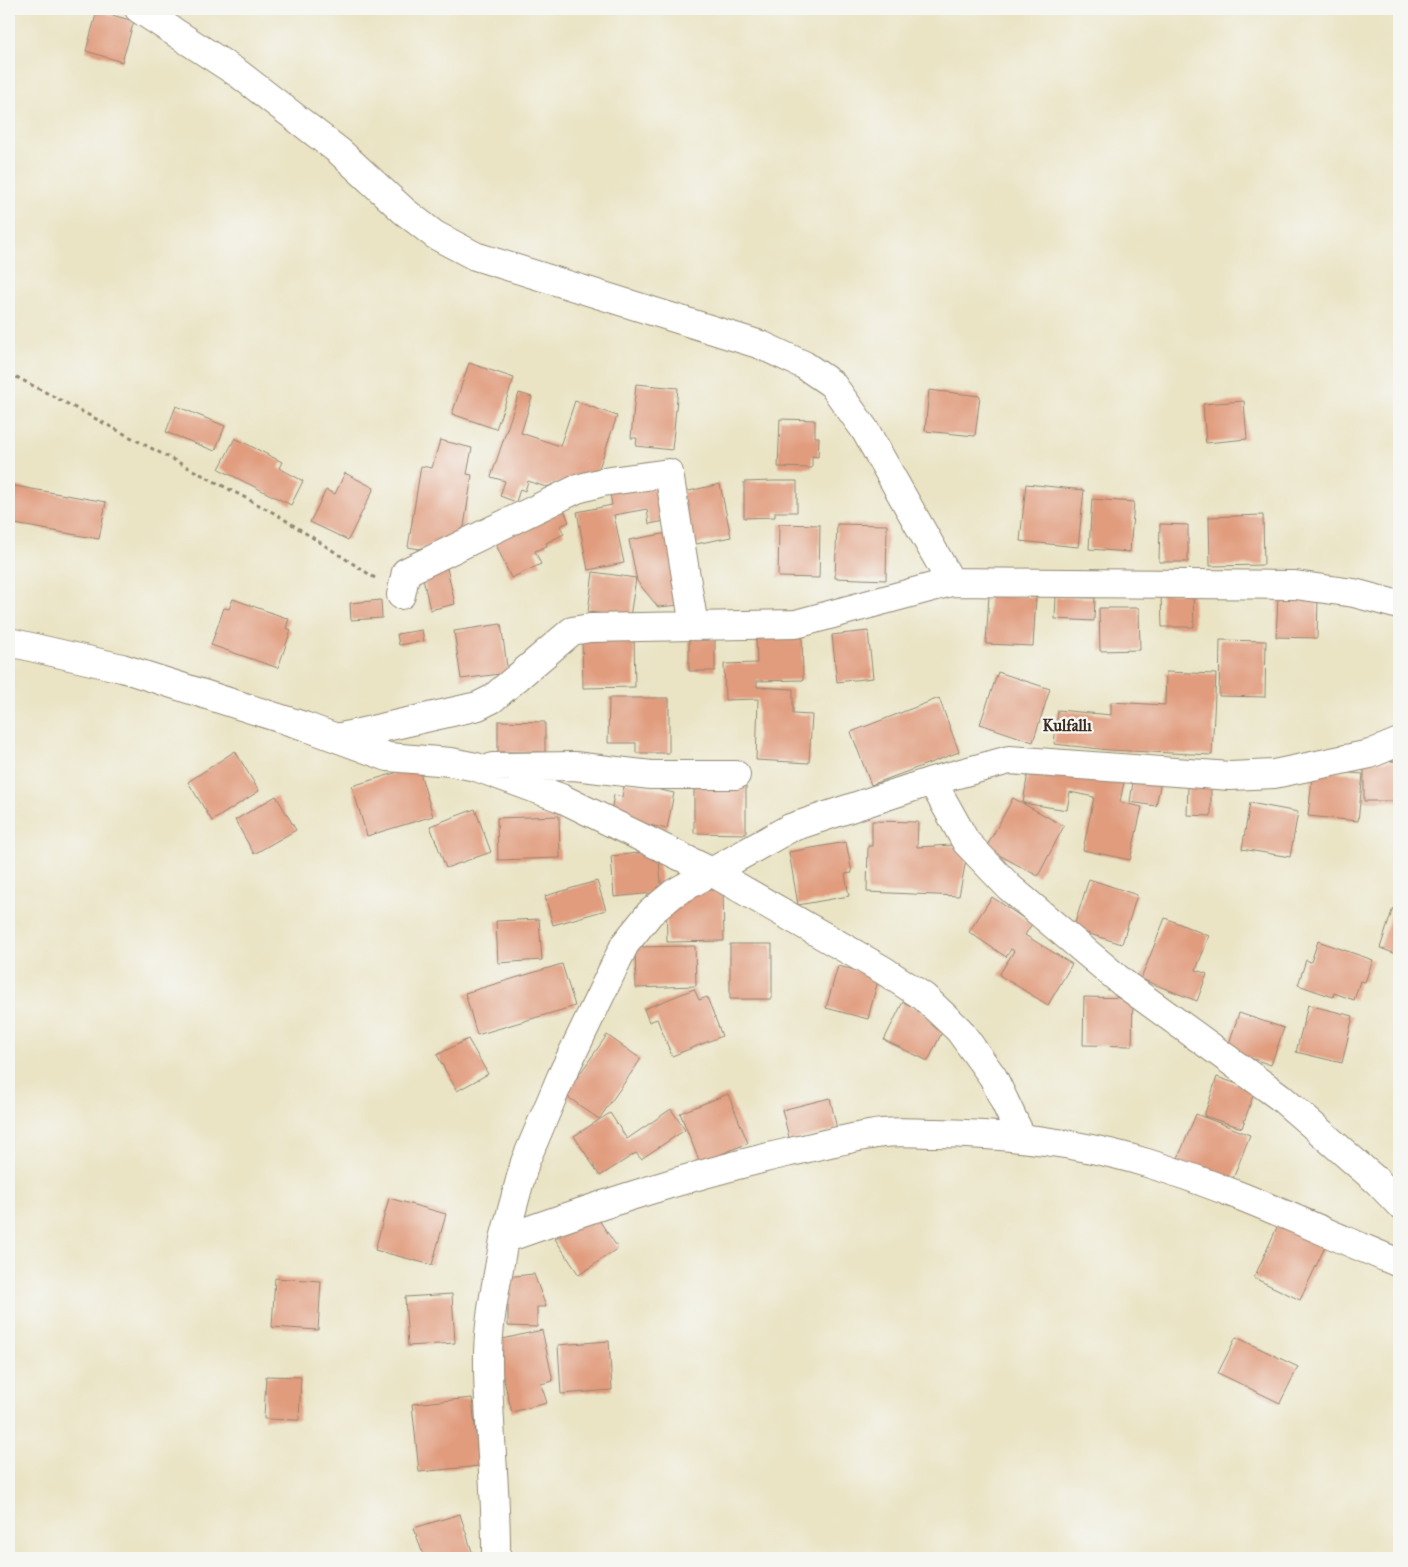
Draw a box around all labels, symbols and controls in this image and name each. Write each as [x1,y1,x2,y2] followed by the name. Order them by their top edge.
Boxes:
[1042,716,1092,735] district label: Kulfallı

